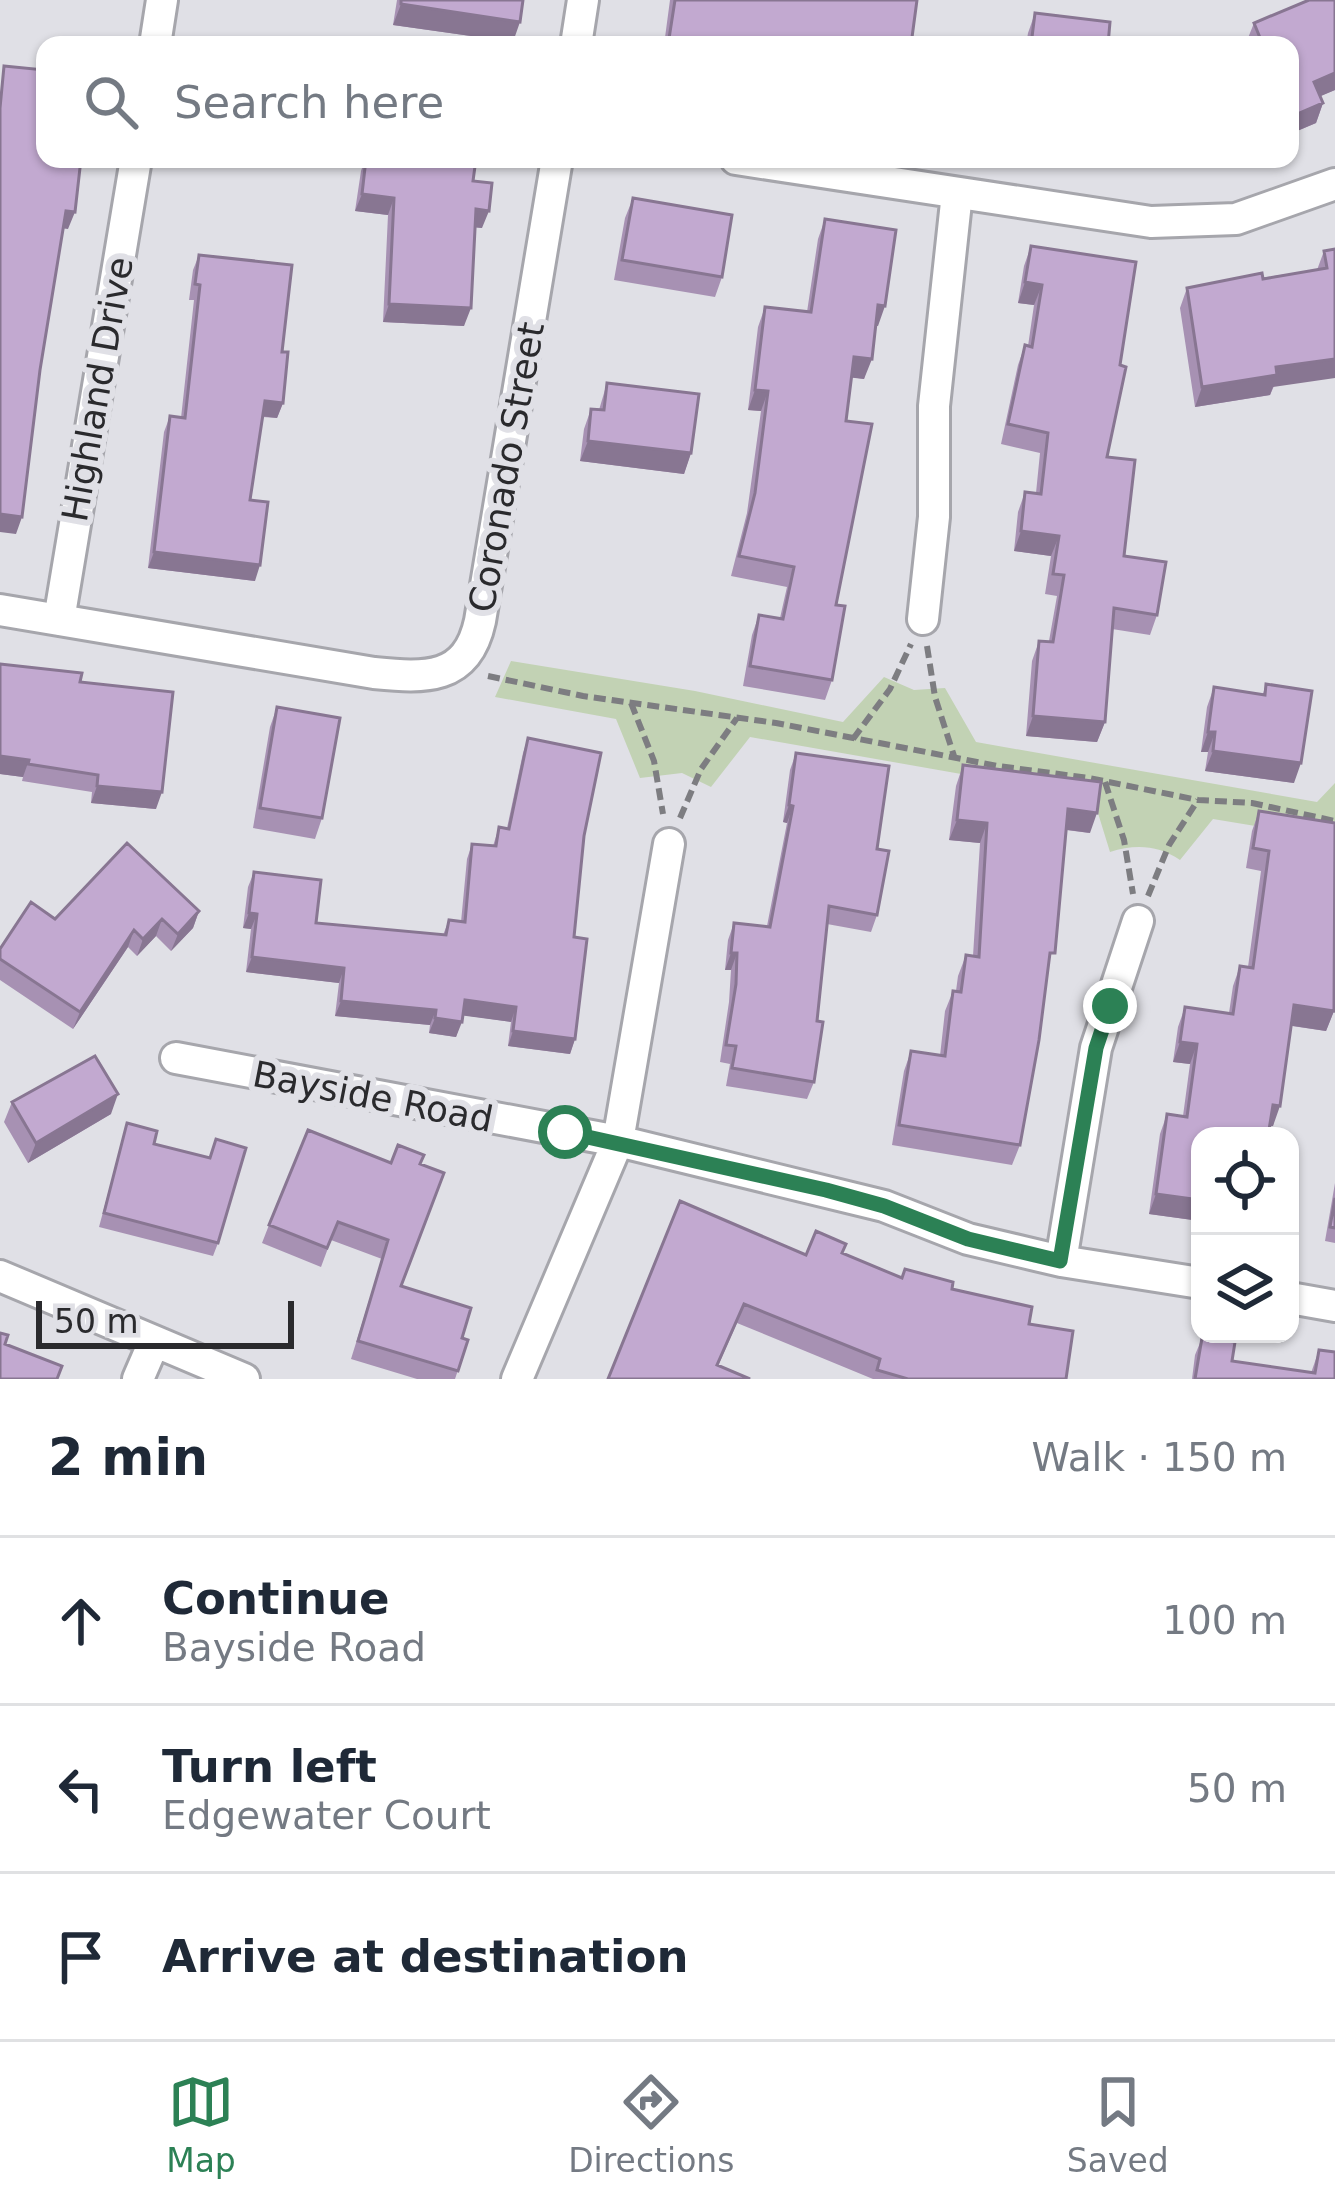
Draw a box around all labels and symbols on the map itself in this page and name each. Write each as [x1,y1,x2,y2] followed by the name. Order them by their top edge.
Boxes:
[54,254,141,525] street label: Highland Drive
[461,319,552,615] street label: Coronado Street
[1083,979,1137,1033] route end
[249,1053,496,1140] street label: Bayside Road
[538,1105,592,1159] route start
[36,1295,294,1348] scale bar

